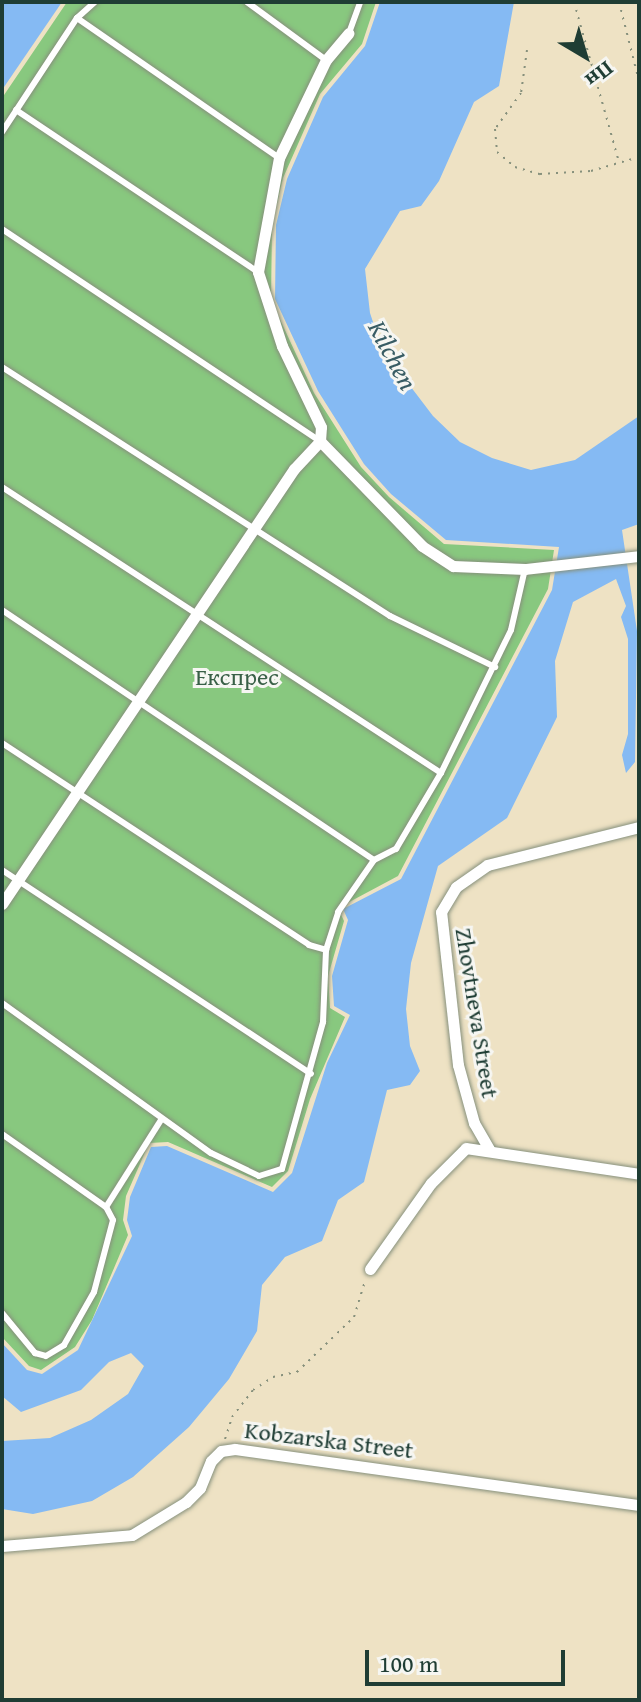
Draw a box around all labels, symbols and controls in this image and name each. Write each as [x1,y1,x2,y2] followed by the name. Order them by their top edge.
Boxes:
[545,16,625,96] north arrow
[579,54,621,96] text: Пн
[362,315,424,395] water label: Kilchen
[195,663,279,691] park label: Експрес
[449,926,505,1100] street label: Zhovtneva Street
[243,1415,415,1465] street label: Kobzarska Street
[369,1634,569,1684] scale bar
[379,1646,439,1681] text: 100 m

